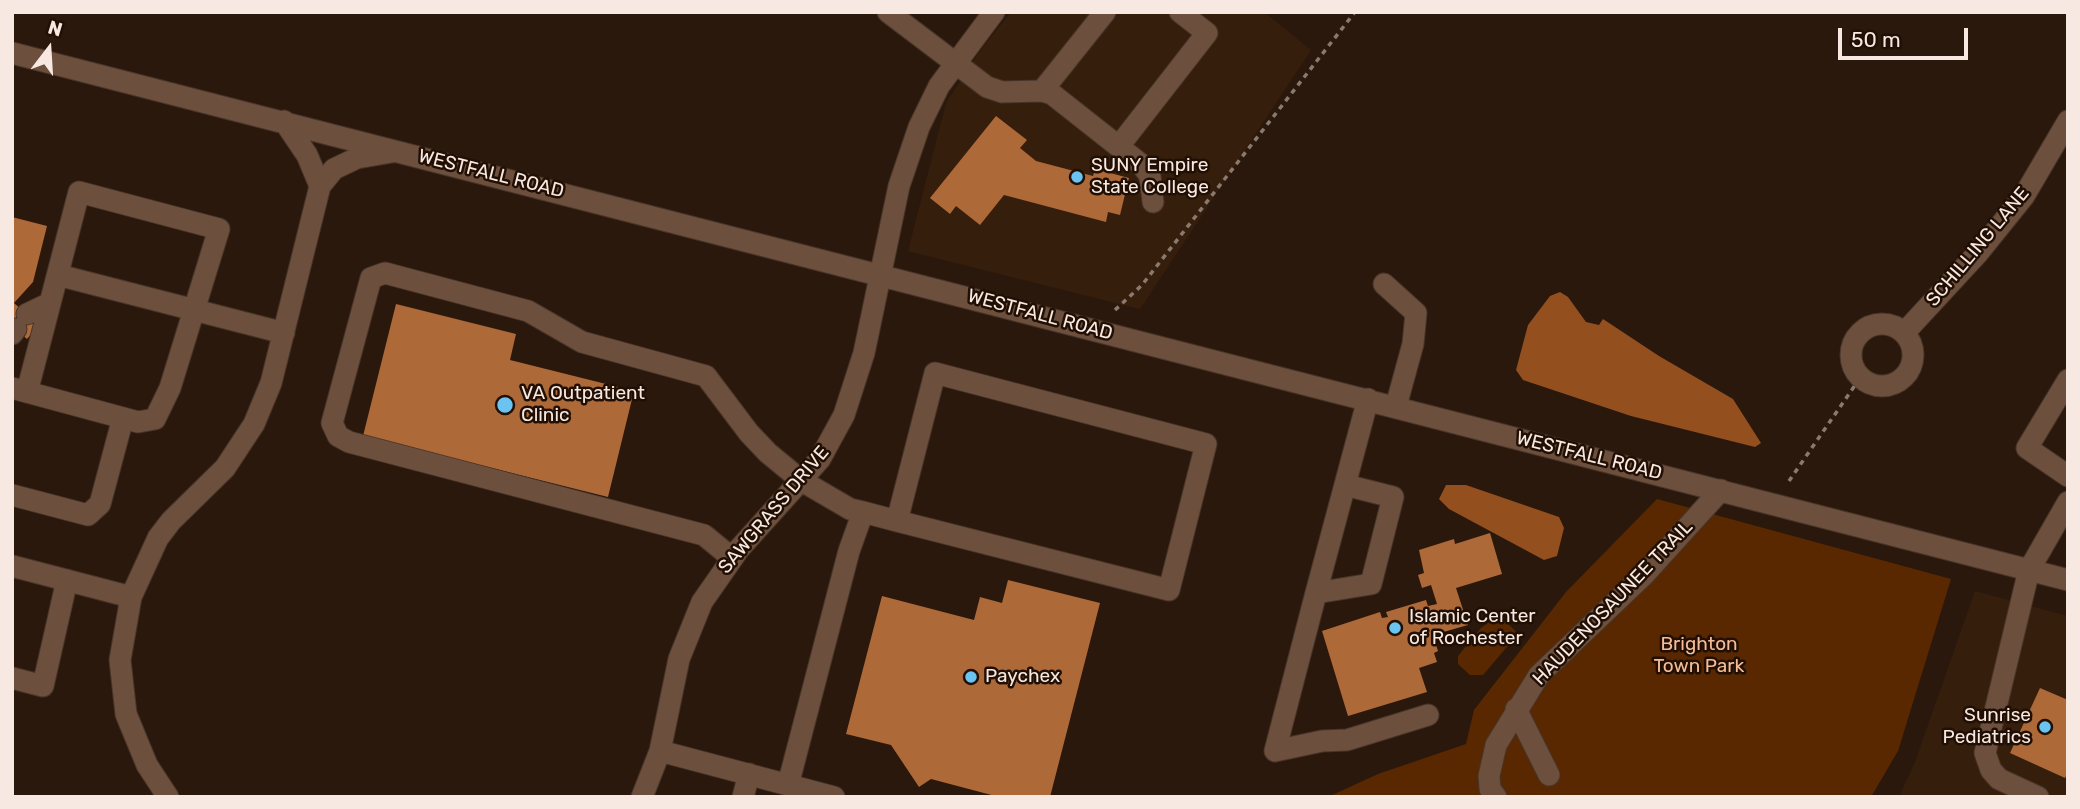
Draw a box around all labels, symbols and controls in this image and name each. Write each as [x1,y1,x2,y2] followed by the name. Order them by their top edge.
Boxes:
[14,14,84,84] north arrow
[1842,14,1972,58] scale bar
[45,15,65,41] text: N
[1851,27,1901,52] text: 50 m
[416,145,566,203] street label: WESTFALL ROAD
[1091,155,1209,199] place label: SUNY Empire State College
[1069,169,1085,185] marker: SUNY Empire State College
[1921,183,2035,311] street label: SCHILLING LANE
[965,285,1115,345] street label: WESTFALL ROAD
[521,383,645,427] place label: VA Outpatient Clinic
[495,395,515,415] marker: VA Outpatient Clinic
[1514,427,1664,485] street label: WESTFALL ROAD
[714,441,834,579] street label: SAWGRASS DRIVE
[1528,516,1698,690] street label: HAUDENOSAUNEE TRAIL
[1409,606,1536,650] place label: Islamic Center of Rochester
[1387,620,1403,636] marker: Islamic Center of Rochester
[1654,634,1744,678] park label: Brighton Town Park
[985,666,1060,688] place label: Paychex
[963,669,979,685] marker: Paychex
[1943,705,2031,749] place label: Sunrise Pediatrics
[2037,719,2053,735] marker: Sunrise Pediatrics

